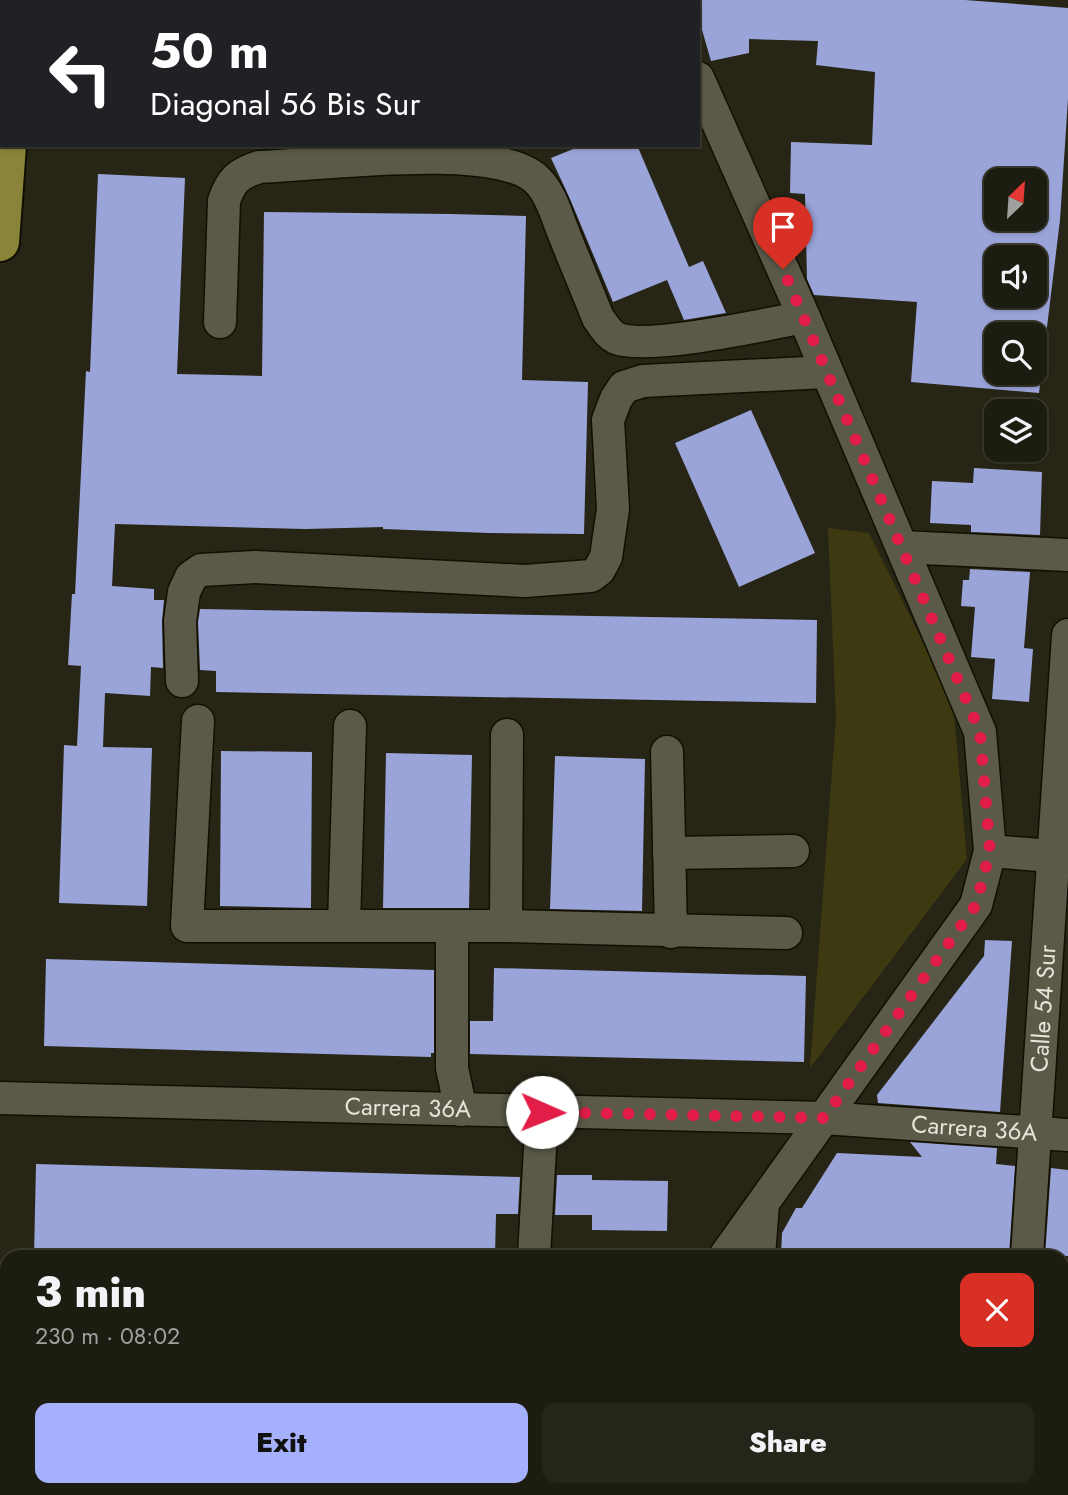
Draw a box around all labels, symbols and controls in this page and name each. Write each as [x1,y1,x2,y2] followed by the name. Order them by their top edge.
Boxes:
[150,16,269,86] text: 50 m
[35,28,126,119] icon: left
[150,81,420,127] text: Diagonal 56 Bis Sur
[984,168,1046,231] north arrow
[984,168,1047,462] map controls
[753,197,813,269] pin
[764,208,802,246] icon: arrive
[984,245,1047,308] button: sound
[984,322,1047,385] button: search
[984,399,1047,462] button: layers
[1021,943,1065,1073] street label: Calle 54 Sur
[505,1075,579,1149] position arrow
[344,1088,472,1126] street label: Carrera 36A
[910,1106,1039,1150] street label: Carrera 36A
[35,1262,146,1323] text: 3 min
[960,1273,1034,1347] button: close
[35,1319,180,1353] text: 230 m · 08:02
[35,1403,528,1483] button: Exit
[542,1403,1034,1483] button: Share

